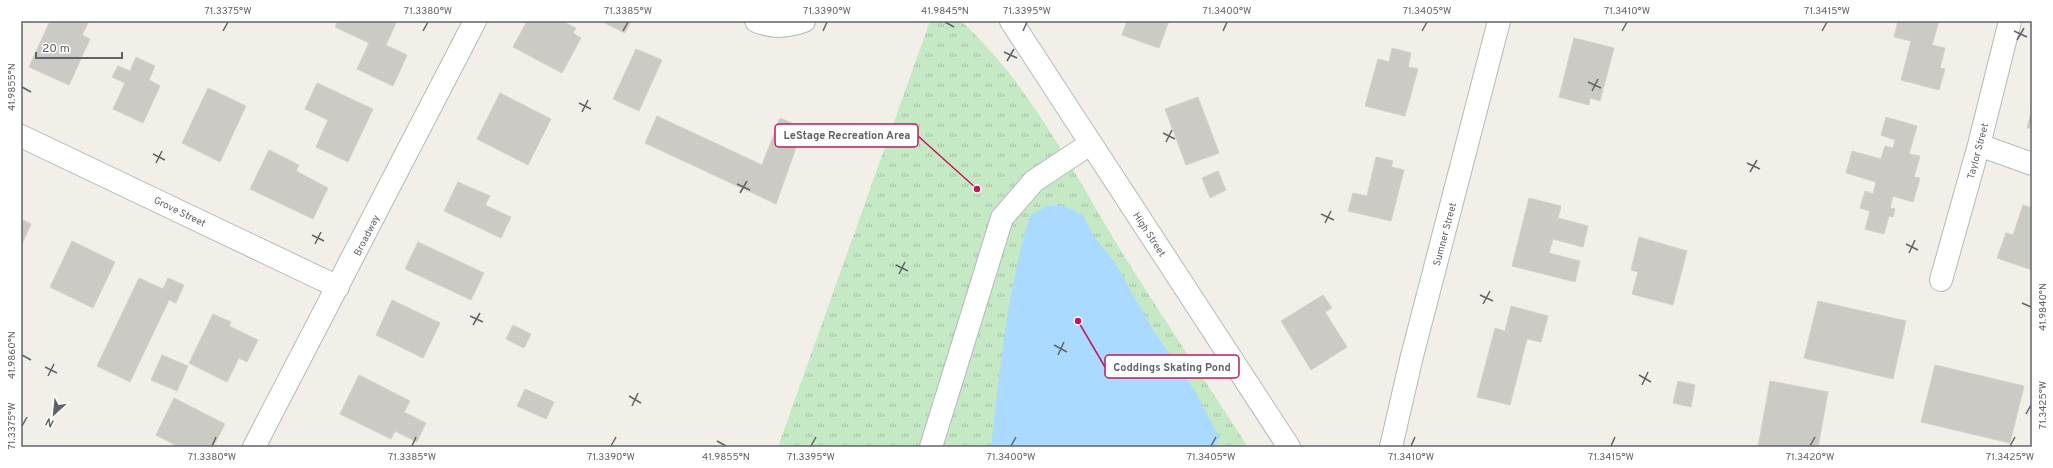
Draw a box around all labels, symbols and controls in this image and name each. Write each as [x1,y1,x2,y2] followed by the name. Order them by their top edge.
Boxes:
[204,5,252,18] text: 71.3375°W
[404,5,452,18] text: 71.3380°W
[604,5,652,18] text: 71.3385°W
[803,5,851,18] text: 71.3390°W
[921,5,969,18] text: 41.9845°N
[1003,5,1051,18] text: 71.3395°W
[1203,5,1251,18] text: 71.3400°W
[1403,5,1451,18] text: 71.3405°W
[1604,5,1650,18] text: 71.3410°W
[1804,5,1850,18] text: 71.3415°W
[36,34,122,60] scale bar
[42,41,70,57] text: 20 m
[6,63,19,111] text: 41.9855°N
[1965,122,1992,181] street label: Taylor Street
[775,124,918,147] callout: LeStage Recreation Area
[784,129,910,143] text: LeStage Recreation Area
[151,194,208,231] street label: Grove Street
[1431,201,1460,268] street label: Sumner Street
[1129,210,1168,260] street label: High Street
[351,213,383,258] street label: Broadway
[2037,283,2050,331] text: 41.9840°N
[6,331,19,379] text: 41.9860°N
[1105,355,1239,378] callout: Coddings Skating Pond
[1113,361,1231,375] text: Coddings Skating Pond
[2037,381,2050,429] text: 71.3425°W
[34,394,74,434] north arrow
[6,402,19,450] text: 71.3375°W
[43,414,57,430] text: N
[188,451,236,464] text: 71.3380°W
[388,451,436,464] text: 71.3385°W
[587,451,635,464] text: 71.3390°W
[702,451,750,464] text: 41.9855°N
[787,451,835,464] text: 71.3395°W
[987,451,1035,464] text: 71.3400°W
[1187,451,1235,464] text: 71.3405°W
[1388,451,1434,464] text: 71.3410°W
[1588,451,1634,464] text: 71.3415°W
[1786,451,1834,464] text: 71.3420°W
[1986,451,2034,464] text: 71.3425°W

